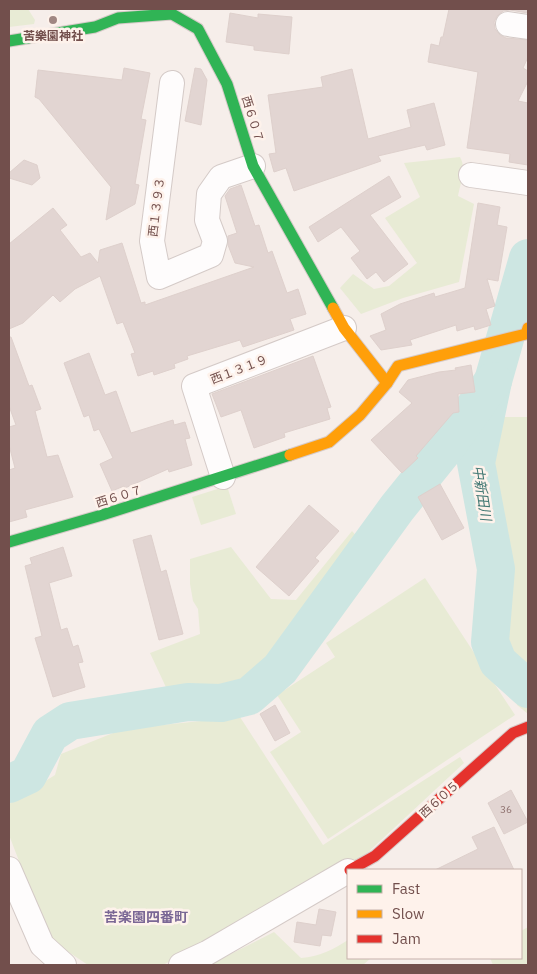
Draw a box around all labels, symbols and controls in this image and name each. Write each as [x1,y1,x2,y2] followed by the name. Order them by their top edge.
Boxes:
[47,14,59,26] marker: 苦樂園神社
[23,28,83,43] place label: 苦樂園神社
[239,94,267,144] street label: 西６０７
[145,176,167,238] street label: 西１３９３
[208,351,270,387] street label: 西１３１９
[469,464,496,524] water label: 中新田川
[94,482,144,510] street label: 西６０７
[416,777,462,821] street label: 西６０５
[500,803,512,816] house number: 36
[347,869,522,959] legend
[392,879,420,898] text: Fast
[392,904,425,923] text: Slow
[104,908,188,926] district label: 苦楽園四番町
[392,929,421,948] text: Jam

